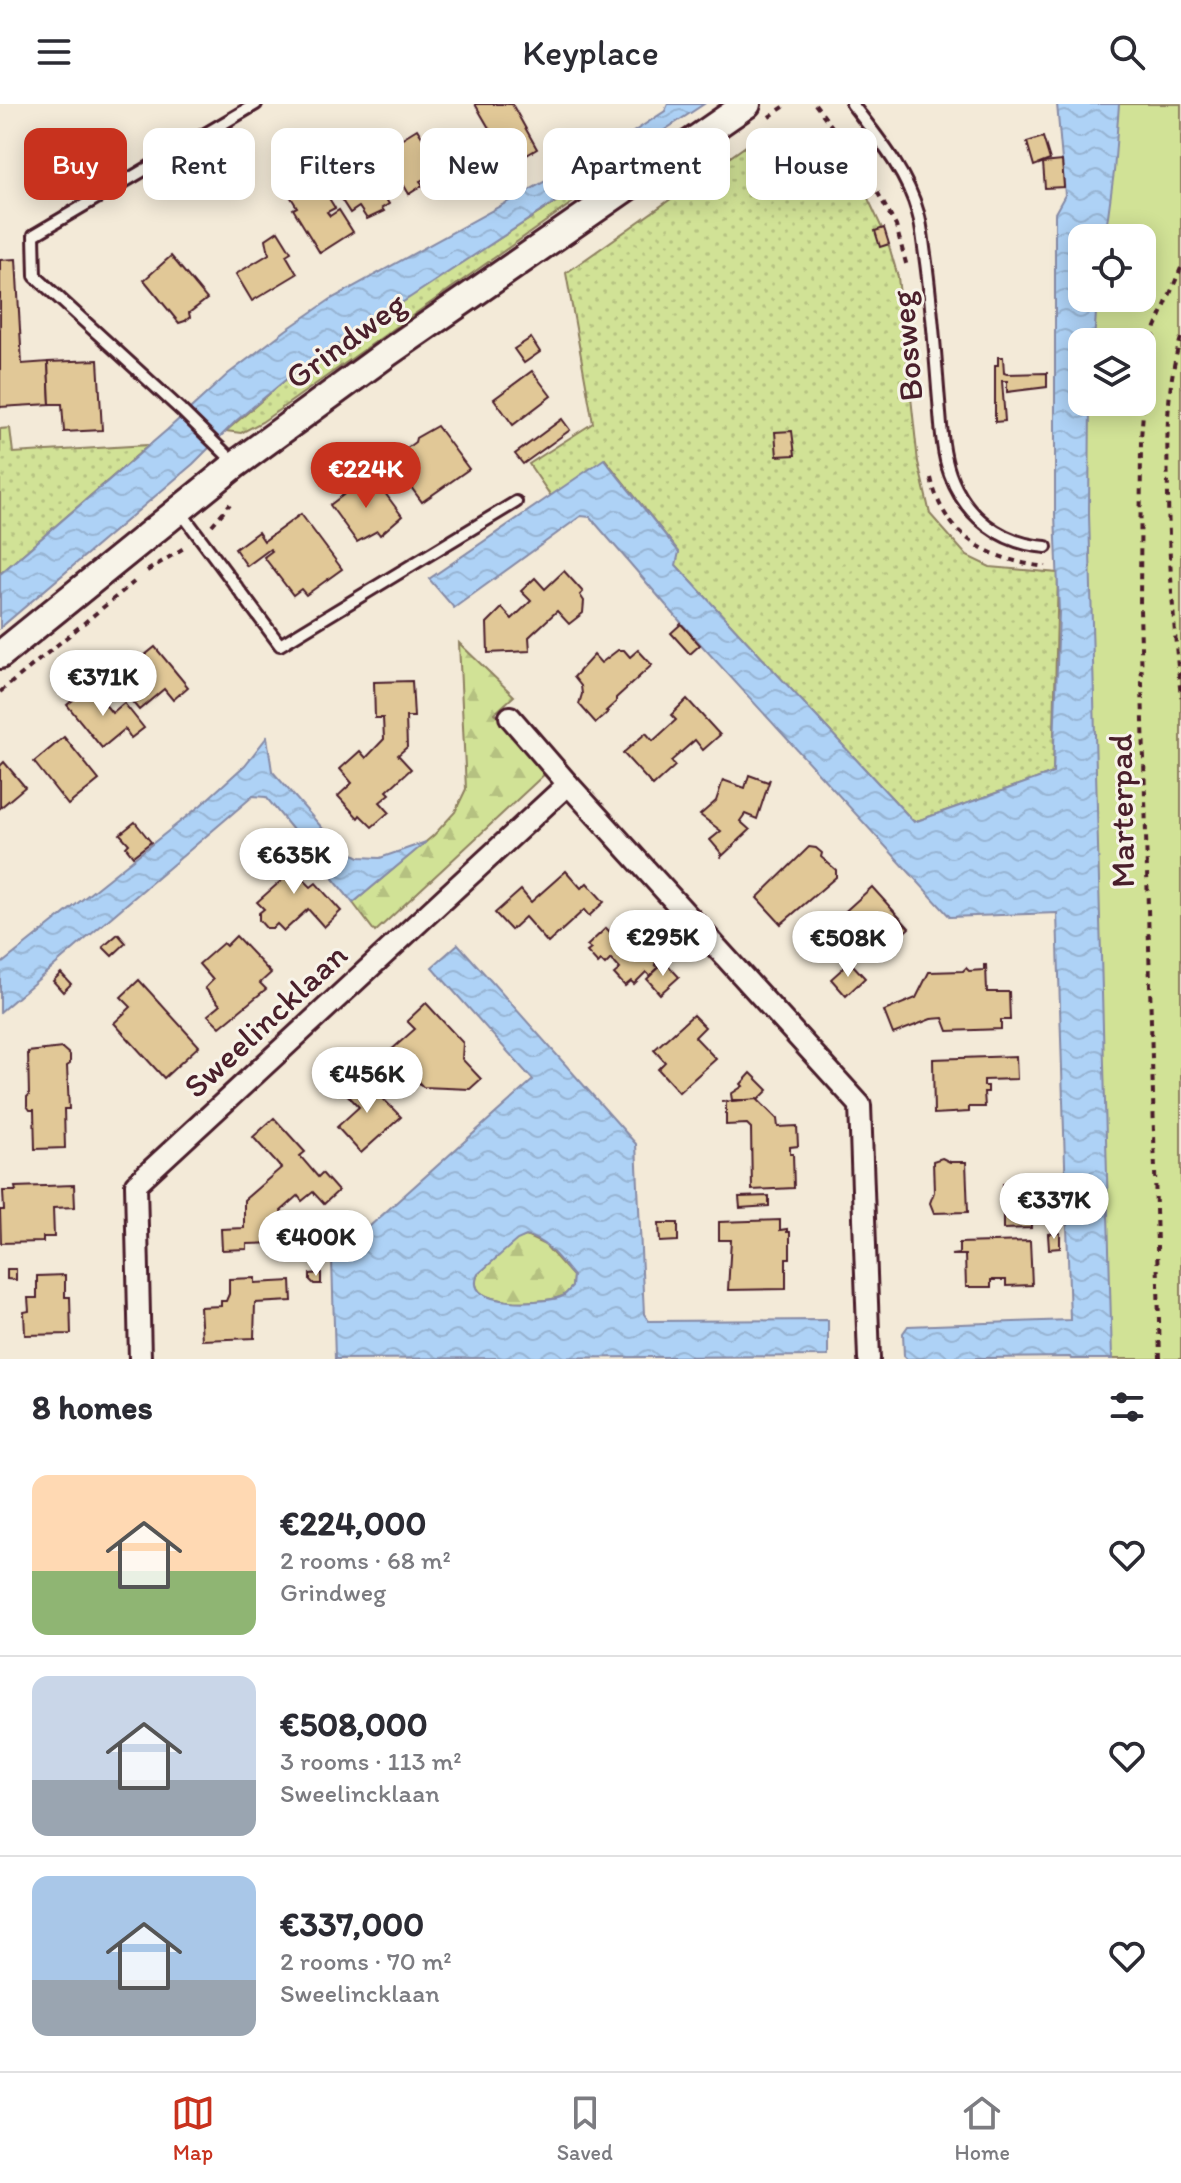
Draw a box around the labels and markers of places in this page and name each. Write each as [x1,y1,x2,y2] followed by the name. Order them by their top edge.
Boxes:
[310,442,422,510] pin: €224K
[47,650,159,718] pin: €371K
[238,828,350,896] pin: €635K
[607,910,719,978] pin: €295K
[792,911,904,979] pin: €508K
[311,1047,423,1115] pin: €456K
[998,1173,1110,1241] pin: €337K
[260,1210,372,1278] pin: €400K

